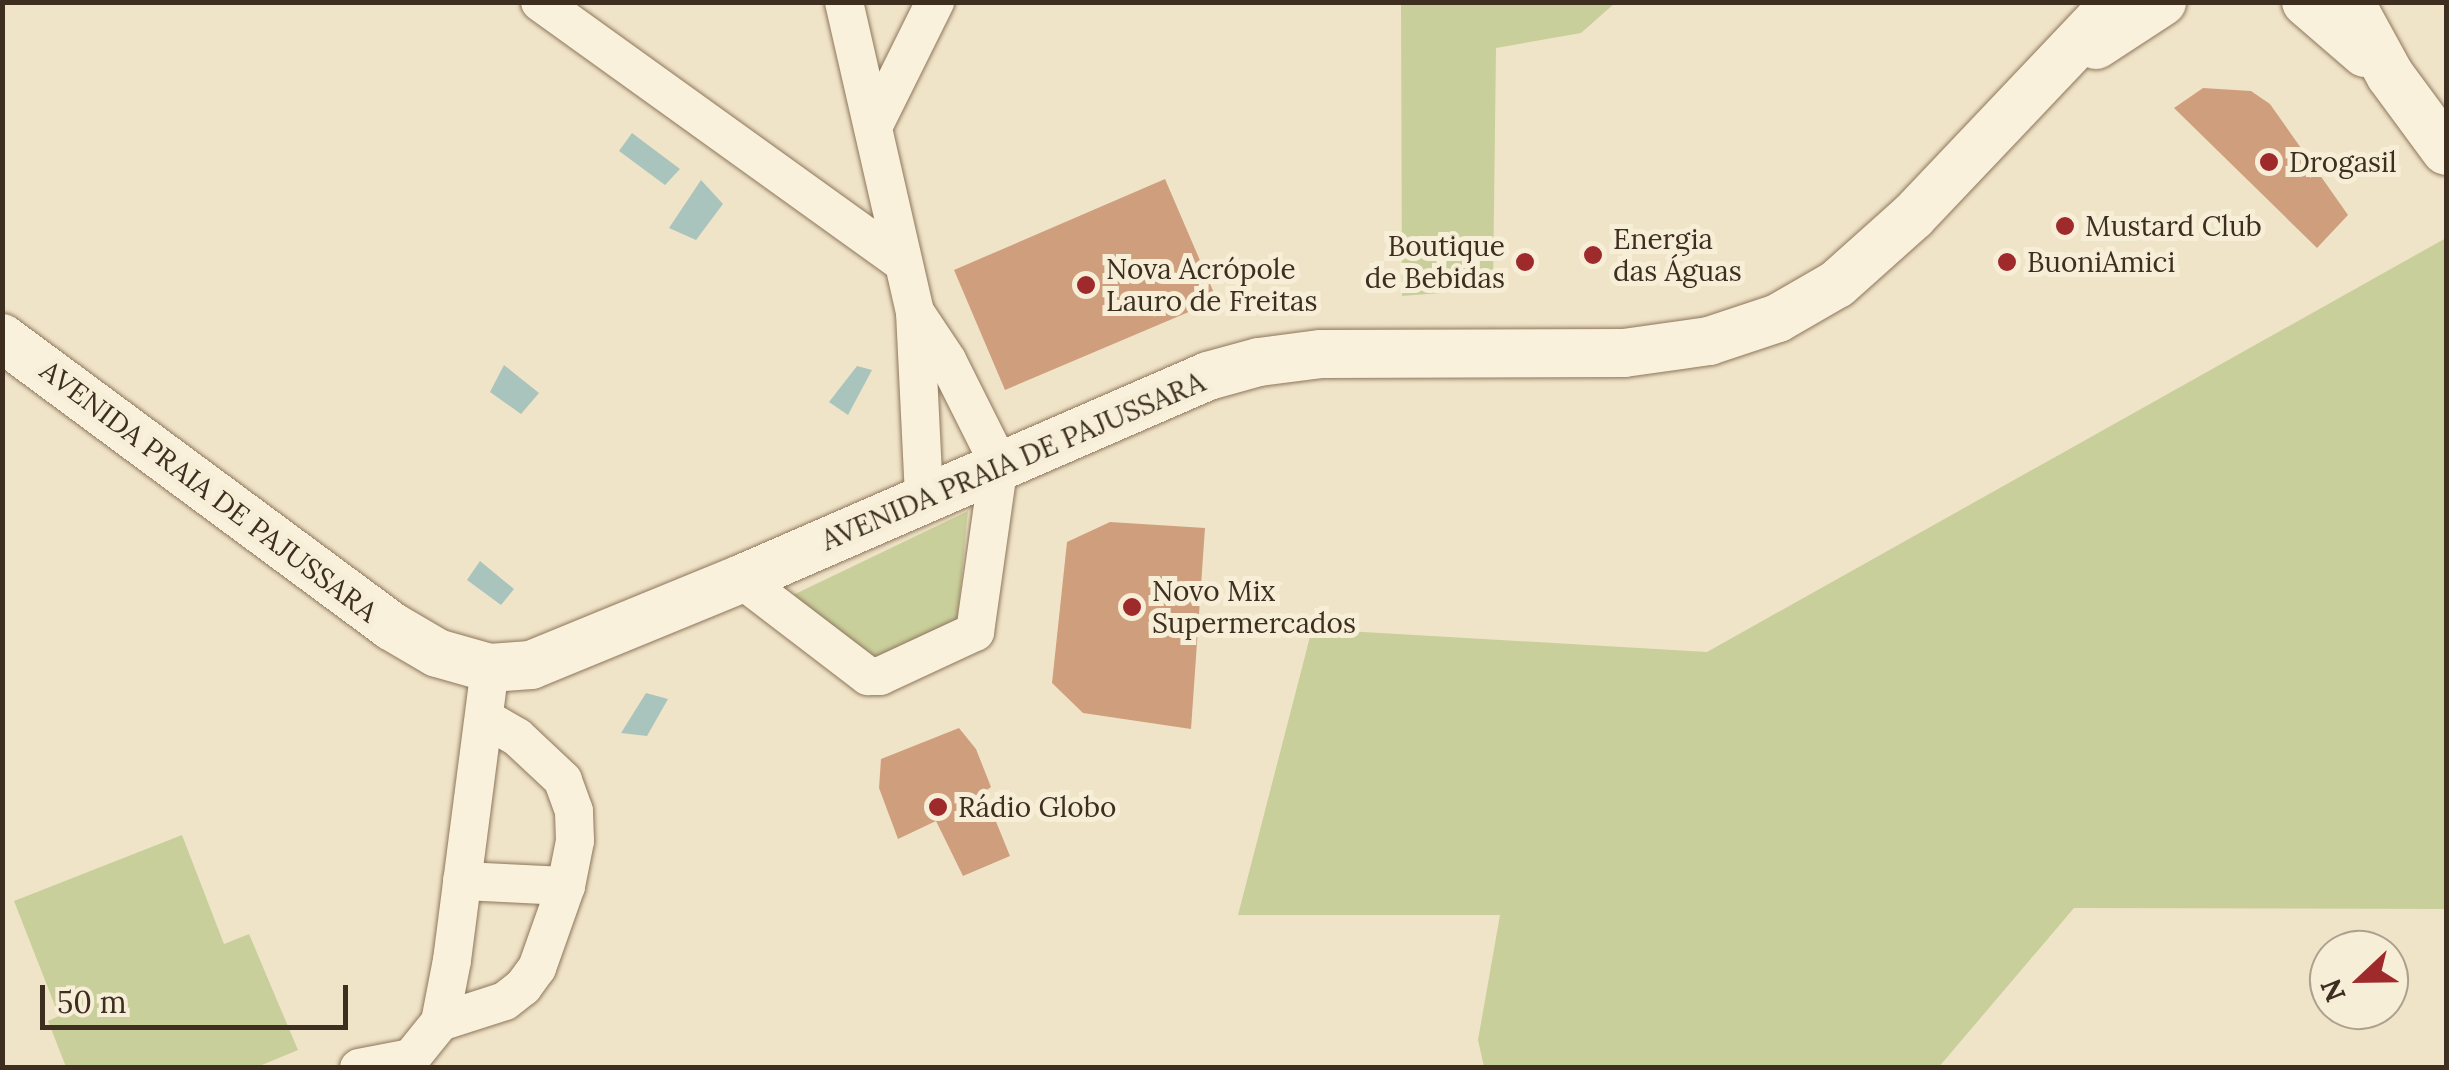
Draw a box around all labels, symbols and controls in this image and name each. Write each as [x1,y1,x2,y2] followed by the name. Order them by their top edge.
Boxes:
[2289,145,2397,179] place label: Drogasil
[2258,151,2280,173] marker: Drogasil
[2085,209,2262,243] place label: Mustard Club
[2054,215,2076,237] marker: Mustard Club
[1613,222,1742,288] place label: Energia das Águas
[1365,229,1505,295] place label: Boutique de Bebidas
[1582,244,1604,266] marker: Energia das Águas
[2027,245,2175,279] place label: BuoniAmici
[1514,251,1536,273] marker: Boutique de Bebidas
[1996,251,2018,273] marker: BuoniAmici
[1106,252,1317,318] place label: Nova Acrópole Lauro de Freitas
[1075,274,1097,296] marker: Nova Acrópole Lauro de Freitas
[34,353,384,629] street label: AVENIDA PRAIA DE PAJUSSARA
[816,365,1210,557] street label: AVENIDA PRAIA DE PAJUSSARA
[1152,574,1356,640] place label: Novo Mix Supermercados
[1121,596,1143,618] marker: Novo Mix Supermercados
[958,790,1116,824] place label: Rádio Globo
[927,796,949,818] marker: Rádio Globo
[2309,930,2409,1030] north arrow
[45,965,352,1027] scale bar
[2312,974,2354,1007] text: N
[57,983,127,1021] text: 50 m

